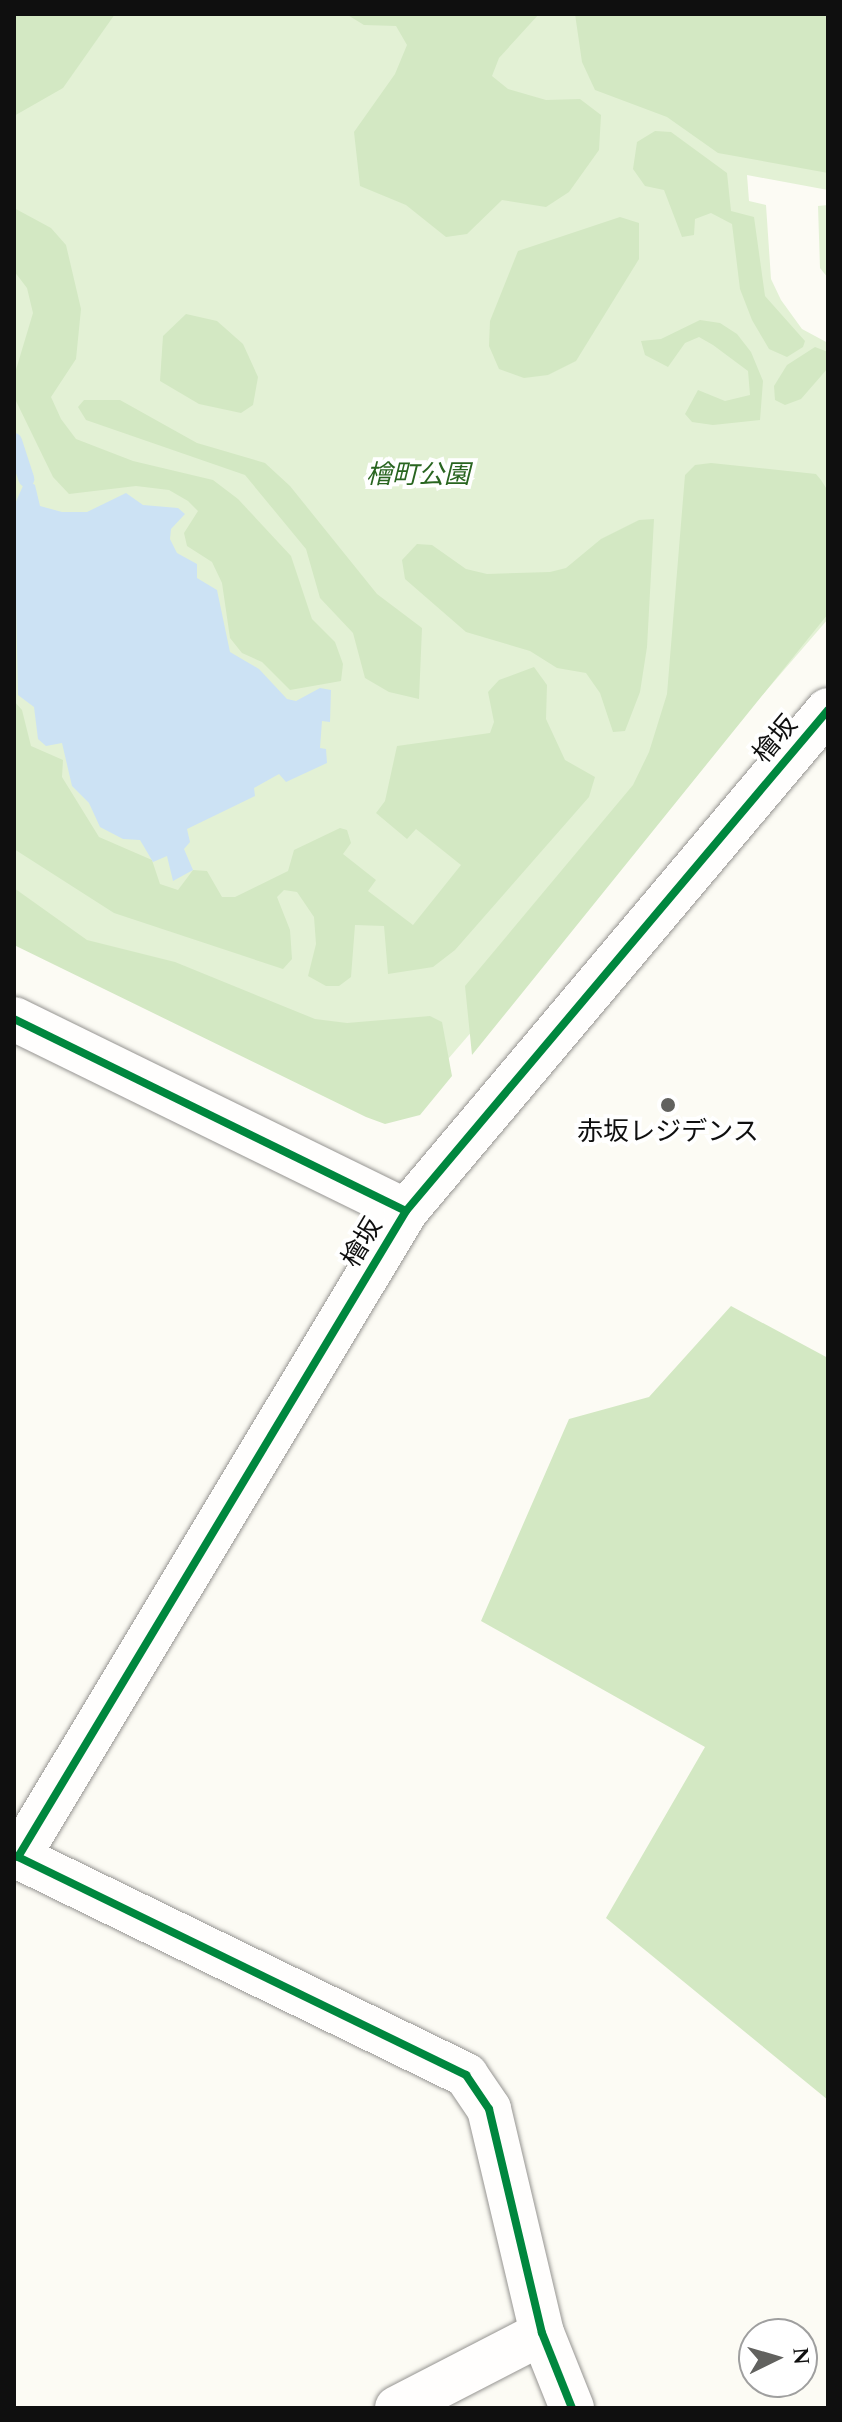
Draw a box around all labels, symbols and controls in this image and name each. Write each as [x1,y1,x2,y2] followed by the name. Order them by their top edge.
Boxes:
[366,460,470,492] park label: 檜町公園
[747,710,805,770] street label: 檜坂
[659,1096,677,1114] marker: 赤坂レジデンス
[577,1117,759,1149] place label: 赤坂レジデンス
[336,1213,390,1273] street label: 檜坂
[738,2318,818,2398] north arrow
[783,2346,818,2366] text: N

